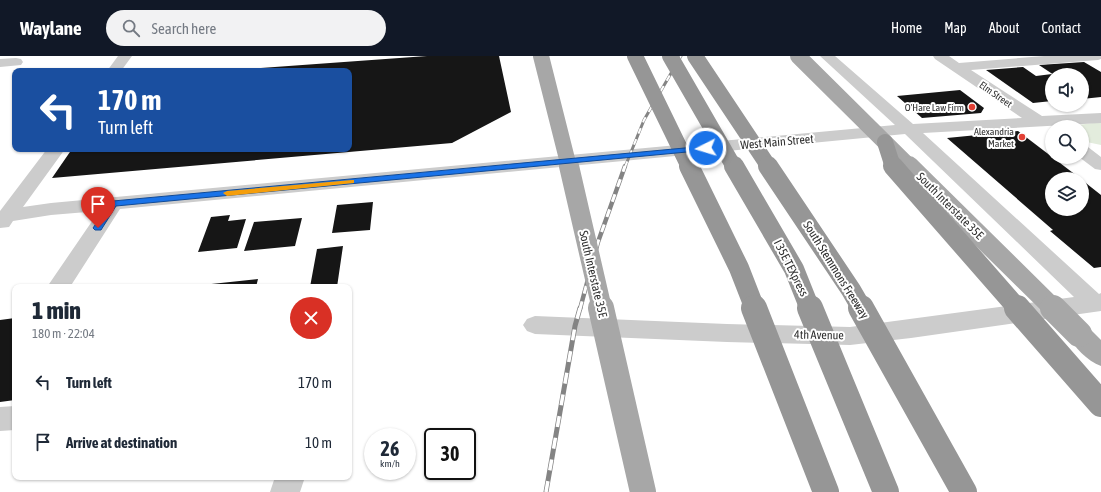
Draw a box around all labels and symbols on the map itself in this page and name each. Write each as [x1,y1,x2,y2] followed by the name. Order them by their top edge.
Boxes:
[977,79,1014,110] street label: Elm Street
[905,102,964,113] place label: O'Hare Law Firm
[967,102,977,112] marker: O'Hare Law Firm
[974,126,1014,149] place label: Alexandria Market
[685,127,727,169] position arrow
[740,132,815,152] street label: West Main Street
[1017,132,1027,142] marker: Alexandria Market
[914,170,986,242] street label: South Interstate 35E
[81,187,115,228] pin
[800,219,872,321] street label: South Stemmons Freeway
[576,229,610,319] street label: South Interstate 35E
[771,237,811,299] street label: I 35E TEXpress
[794,328,844,342] street label: 4th Avenue
[424,428,476,480] speed limit sign: 30

